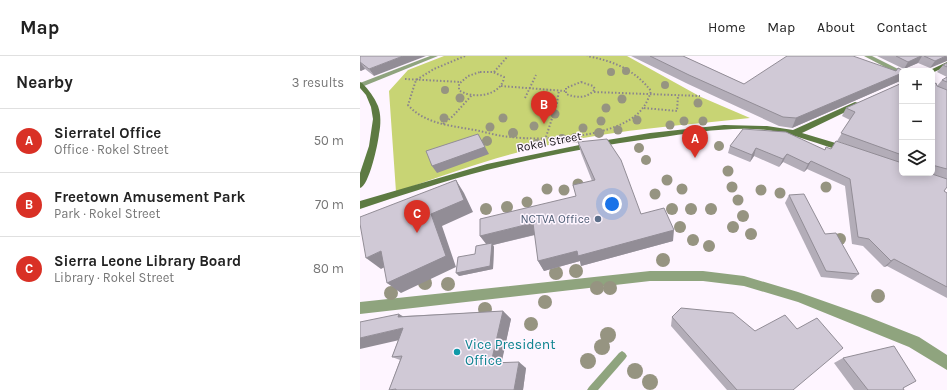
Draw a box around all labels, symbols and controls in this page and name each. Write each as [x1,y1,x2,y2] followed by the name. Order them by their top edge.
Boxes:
[20,17,59,39] text: Map
[708,19,745,36] text: Home
[767,19,795,36] text: Map
[817,19,855,36] text: About
[877,19,927,36] text: Contact
[899,68,935,176] map controls
[899,68,935,104] button: +
[16,72,73,92] text: Nearby
[292,75,344,90] text: 3 results
[531,91,557,124] pin: B
[899,104,935,140] button: −
[54,124,161,142] text: Sierratel Office
[682,125,708,158] pin: A
[515,129,583,155] street label: Rokel Street
[25,133,33,148] text: A
[314,133,344,148] text: 50 m
[899,140,935,176] button: layers
[54,142,169,157] text: Office · Rokel Street
[54,188,245,206] text: Freetown Amusement Park
[602,194,622,214] your location
[25,197,33,212] text: B
[315,197,344,212] text: 70 m
[404,200,430,233] pin: C
[54,206,160,221] text: Park · Rokel Street
[520,212,590,226] place label: NCTVA Office
[593,214,603,224] marker: NCTVA Office
[54,252,241,270] text: Sierra Leone Library Board
[25,261,33,276] text: C
[313,261,344,276] text: 80 m
[54,270,174,285] text: Library · Rokel Street
[465,336,556,369] place label: Vice President Office
[452,347,462,357] marker: Vice President Office

